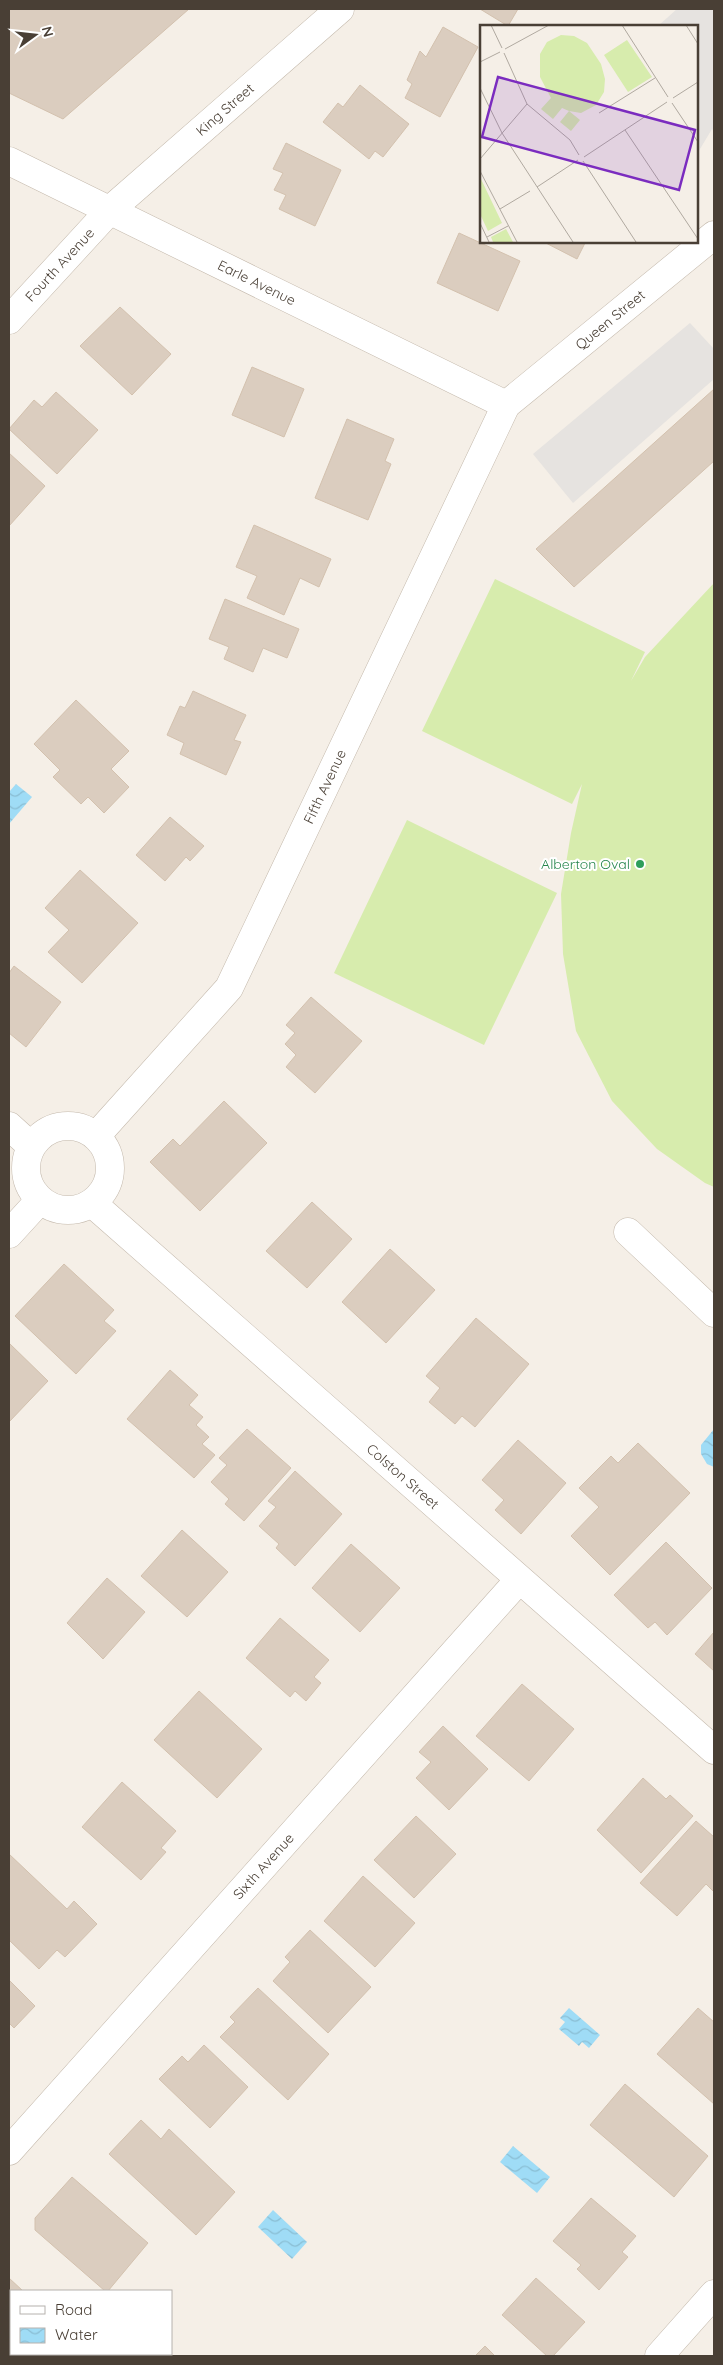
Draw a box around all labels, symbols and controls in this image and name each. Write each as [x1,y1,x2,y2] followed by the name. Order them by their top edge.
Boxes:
[10,10,60,60] north arrow
[38,24,58,39] text: N
[480,25,698,242] inset map
[192,79,258,140] street label: King Street
[21,224,98,305] street label: Fourth Avenue
[215,256,299,309] street label: Earle Avenue
[572,286,649,354] street label: Queen Street
[299,746,350,827] street label: Fifth Avenue
[541,855,630,873] place label: Alberton Oval
[634,858,646,870] marker: Alberton Oval
[363,1440,443,1513] street label: Colston Street
[229,1829,298,1903] street label: Sixth Avenue
[10,2290,172,2355] legend
[55,2300,92,2319] text: Road
[55,2325,98,2344] text: Water

